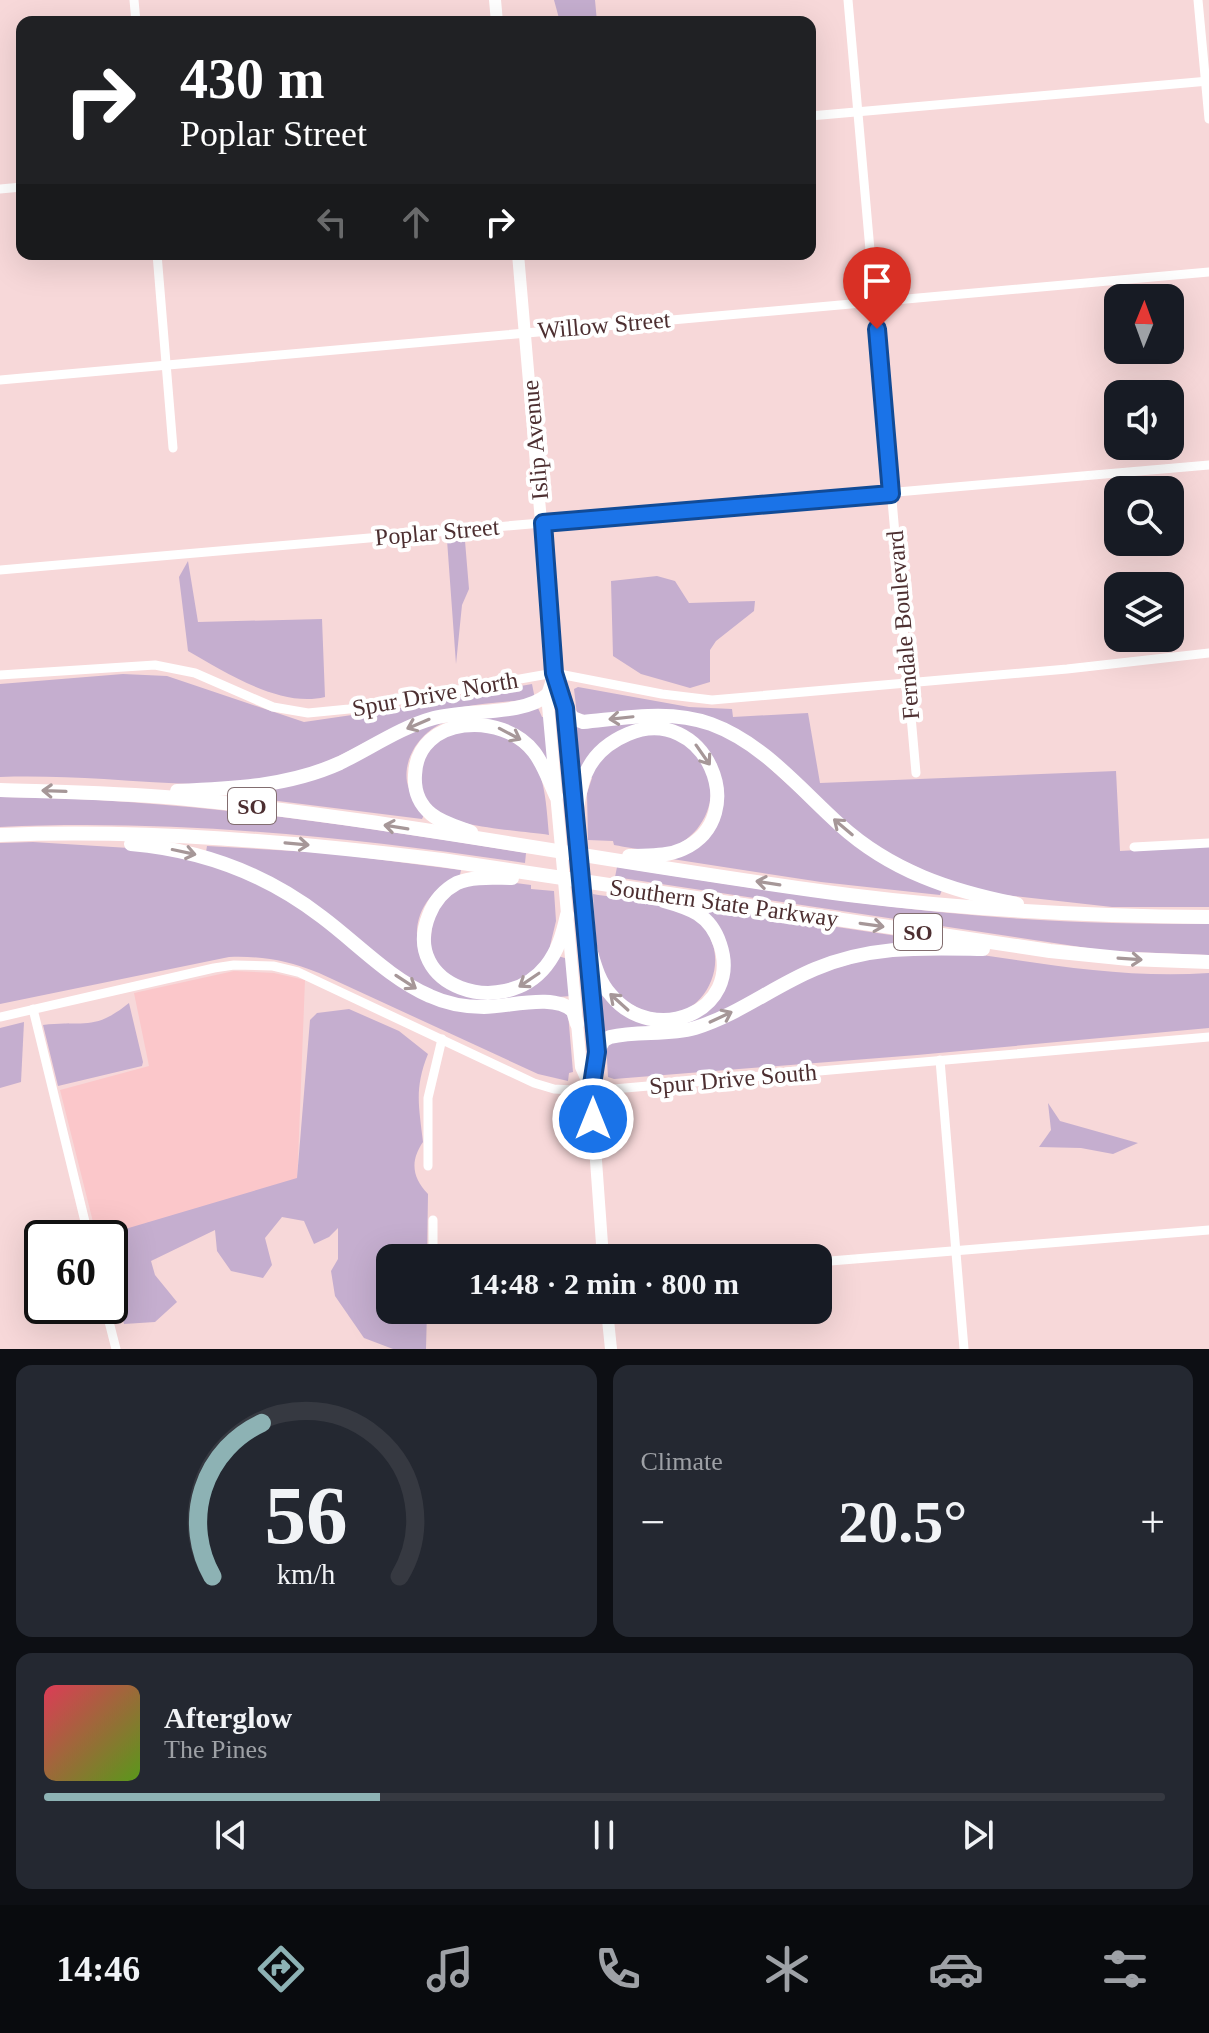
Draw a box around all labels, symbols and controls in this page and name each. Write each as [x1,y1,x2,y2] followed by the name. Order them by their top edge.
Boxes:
[48,48,152,152] icon: right
[180,48,325,110] text: 430 m
[180,114,367,154] text: Poplar Street
[310,200,354,244] icon: left
[394,200,438,244] icon: ahead
[478,200,522,244] icon: right
[843,247,911,329] pin
[855,259,899,303] icon: arrive
[1104,284,1184,364] north arrow
[1104,284,1184,652] map controls
[537,306,672,344] street label: Willow Street
[517,379,553,501] street label: Islip Avenue
[1104,380,1184,460] button: sound
[1104,476,1184,556] button: search
[374,514,501,550] street label: Poplar Street
[882,529,924,721] street label: Ferndale Boulevard
[1104,572,1184,652] button: layers
[350,667,520,721] street label: Spur Drive North
[608,711,635,726] one-way arrow
[406,718,431,733] one-way arrow
[498,727,521,743] one-way arrow
[695,743,712,766] one-way arrow
[41,784,68,799] one-way arrow
[228,788,276,824] road number: SO
[833,818,854,836] one-way arrow
[384,819,409,834] one-way arrow
[283,837,310,852] one-way arrow
[171,845,196,860] one-way arrow
[608,874,840,932] street label: Southern State Parkway
[756,875,781,890] one-way arrow
[894,914,942,950] road number: SO
[859,918,885,933] one-way arrow
[1116,952,1143,967] one-way arrow
[518,972,540,988] one-way arrow
[394,974,416,990] one-way arrow
[609,993,630,1012] one-way arrow
[708,1009,732,1024] one-way arrow
[648,1059,818,1099] street label: Spur Drive South
[551,1077,635,1161] position arrow
[24,1220,128,1324] speed limit sign: 60
[469,1267,739,1300] text: 14:48 · 2 min · 800 m
[641,1447,723,1476] text: Climate
[265,1469,348,1561] text: 56
[838,1489,967,1555] text: 20.5°
[641,1498,665,1547] text: −
[1140,1498,1165,1547] text: +
[277,1559,336,1590] text: km/h
[164,1701,292,1734] text: Afterglow
[164,1735,267,1764] text: The Pines
[209,1813,253,1857] icon: previous
[582,1813,626,1857] icon: pause
[956,1813,1000,1857] icon: next
[253,1941,309,1997] icon: directions
[422,1941,478,1997] icon: music
[590,1941,646,1997] icon: phone
[759,1941,815,1997] icon: climate
[928,1941,984,1997] icon: car
[1097,1941,1153,1997] icon: filters
[56,1949,140,1989] text: 14:46

